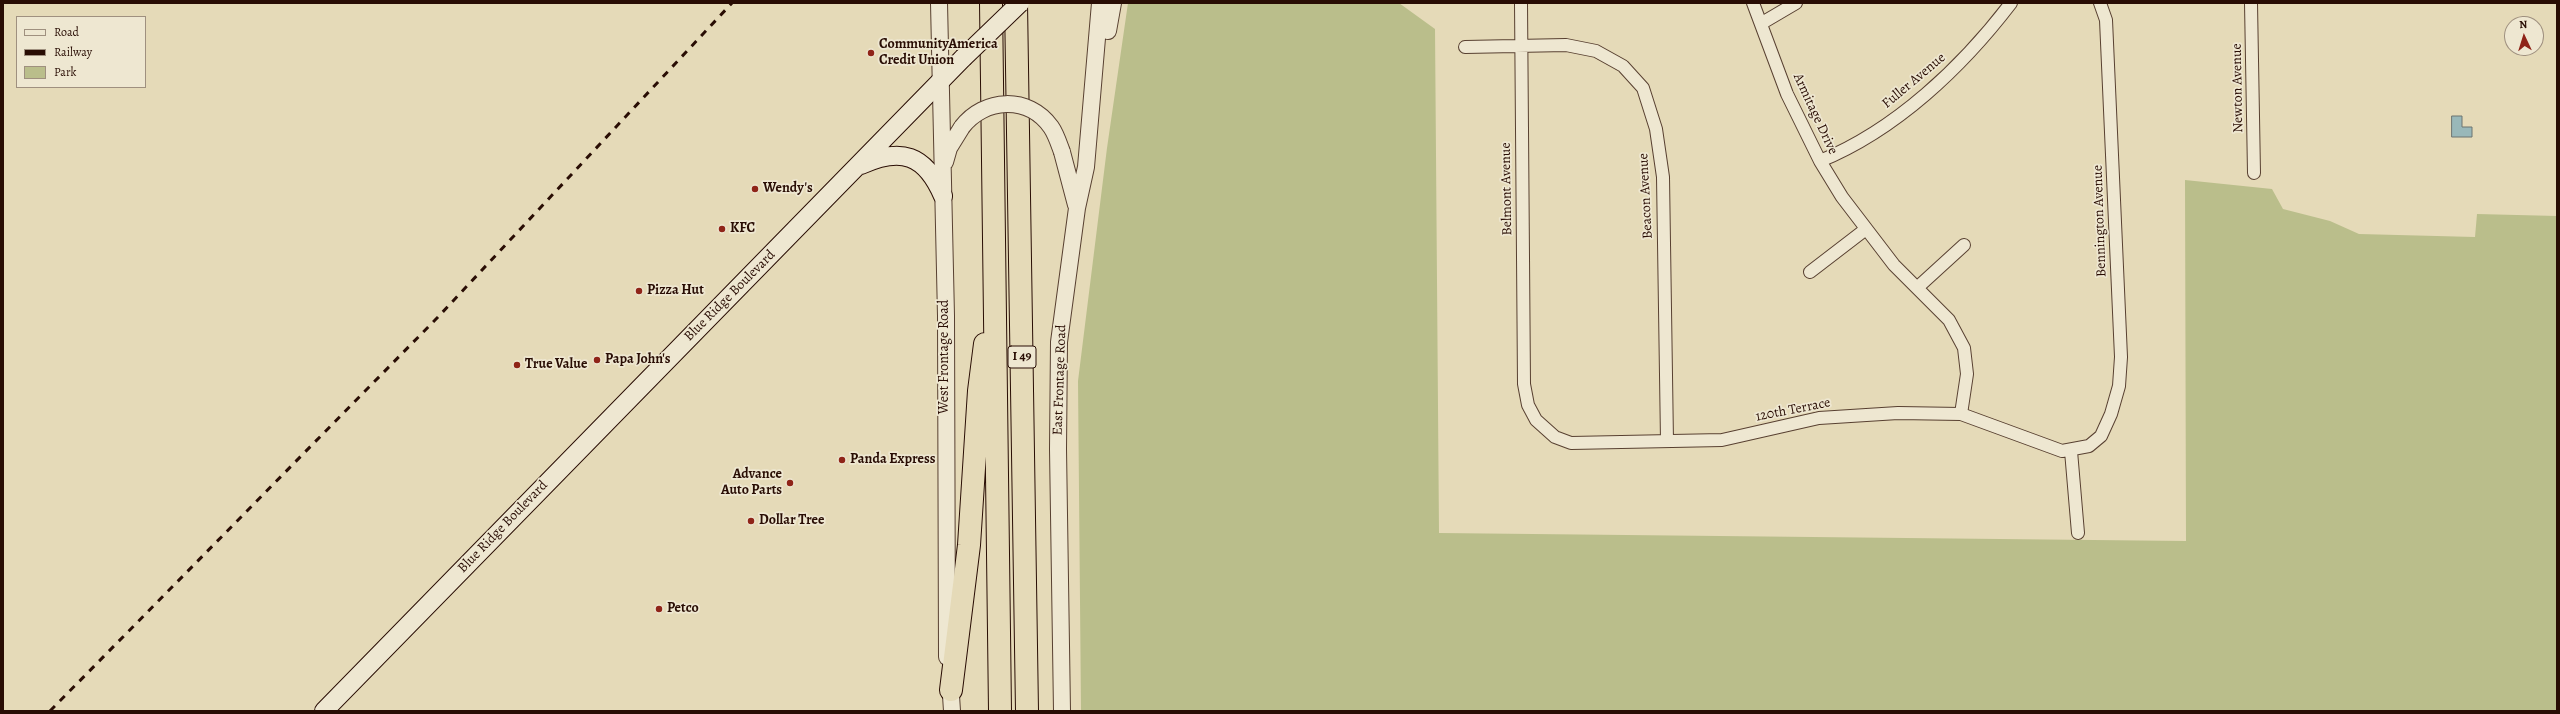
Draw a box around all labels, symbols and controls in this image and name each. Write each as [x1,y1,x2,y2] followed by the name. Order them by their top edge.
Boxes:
[16,16,146,88] legend
[2504,16,2544,56] north arrow
[2519,17,2528,32] text: N
[54,24,79,40] text: Road
[879,37,998,70] place label: CommunityAmerica Credit Union
[2229,43,2247,133] street label: Newton Avenue
[54,44,92,60] text: Railway
[866,48,876,58] marker: CommunityAmerica Credit Union
[1879,50,1949,112] street label: Fuller Avenue
[54,64,77,80] text: Park
[1789,71,1841,157] street label: Armitage Drive
[1498,142,1516,236] street label: Belmont Avenue
[1635,153,1657,239] street label: Beacon Avenue
[2090,165,2110,277] street label: Bennington Avenue
[763,181,813,197] place label: Wendy's
[750,184,760,194] marker: Wendy's
[730,221,755,237] place label: KFC
[717,224,727,234] marker: KFC
[681,247,779,345] street label: Blue Ridge Boulevard
[647,283,704,299] place label: Pizza Hut
[634,286,644,296] marker: Pizza Hut
[937,300,953,414] street label: West Frontage Road
[1050,324,1070,436] street label: East Frontage Road
[1008,346,1036,368] road number: I 49
[605,352,671,368] place label: Papa John's
[592,355,602,365] marker: Papa John's
[525,357,587,373] place label: True Value
[512,360,522,370] marker: True Value
[1754,395,1832,425] street label: 120th Terrace
[850,452,935,468] place label: Panda Express
[837,455,847,465] marker: Panda Express
[721,467,782,500] place label: Advance Auto Parts
[455,477,551,577] street label: Blue Ridge Boulevard
[785,478,795,488] marker: Advance Auto Parts
[759,513,825,529] place label: Dollar Tree
[746,516,756,526] marker: Dollar Tree
[667,601,699,617] place label: Petco
[654,604,664,614] marker: Petco

